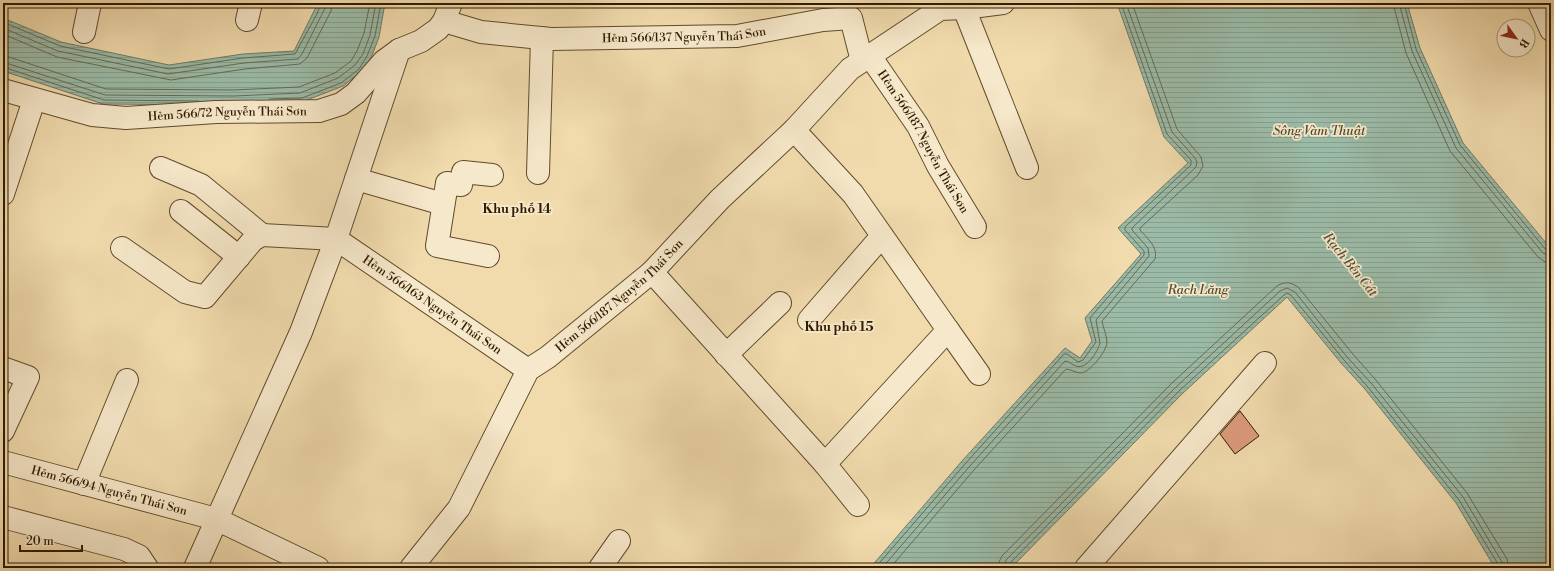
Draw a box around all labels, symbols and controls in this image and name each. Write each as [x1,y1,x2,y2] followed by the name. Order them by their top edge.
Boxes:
[1496,18,1536,58] north arrow
[602,24,767,46] street label: Hẻm 566/137 Nguyễn Thái Sơn
[1515,36,1532,50] text: B
[874,67,972,216] street label: Hẻm 566/187 Nguyễn Thái Sơn
[147,104,307,125] street label: Hẻm 566/72 Nguyễn Thái Sơn
[1273,123,1366,139] water label: Sông Vàm Thuật
[482,201,552,217] district label: Khu phố 14
[1319,229,1381,300] water label: Rạch Bến Cát
[553,236,687,356] street label: Hẻm 566/187 Nguyễn Thái Sơn
[360,252,505,358] street label: Hẻm 566/163 Nguyễn Thái Sơn
[1166,282,1230,298] water label: Rạch Lăng
[805,319,873,335] district label: Khu phố 15
[29,463,189,519] street label: Hẻm 566/94 Nguyễn Thái Sơn
[20,527,82,553] scale bar
[26,534,54,549] text: 20 m

